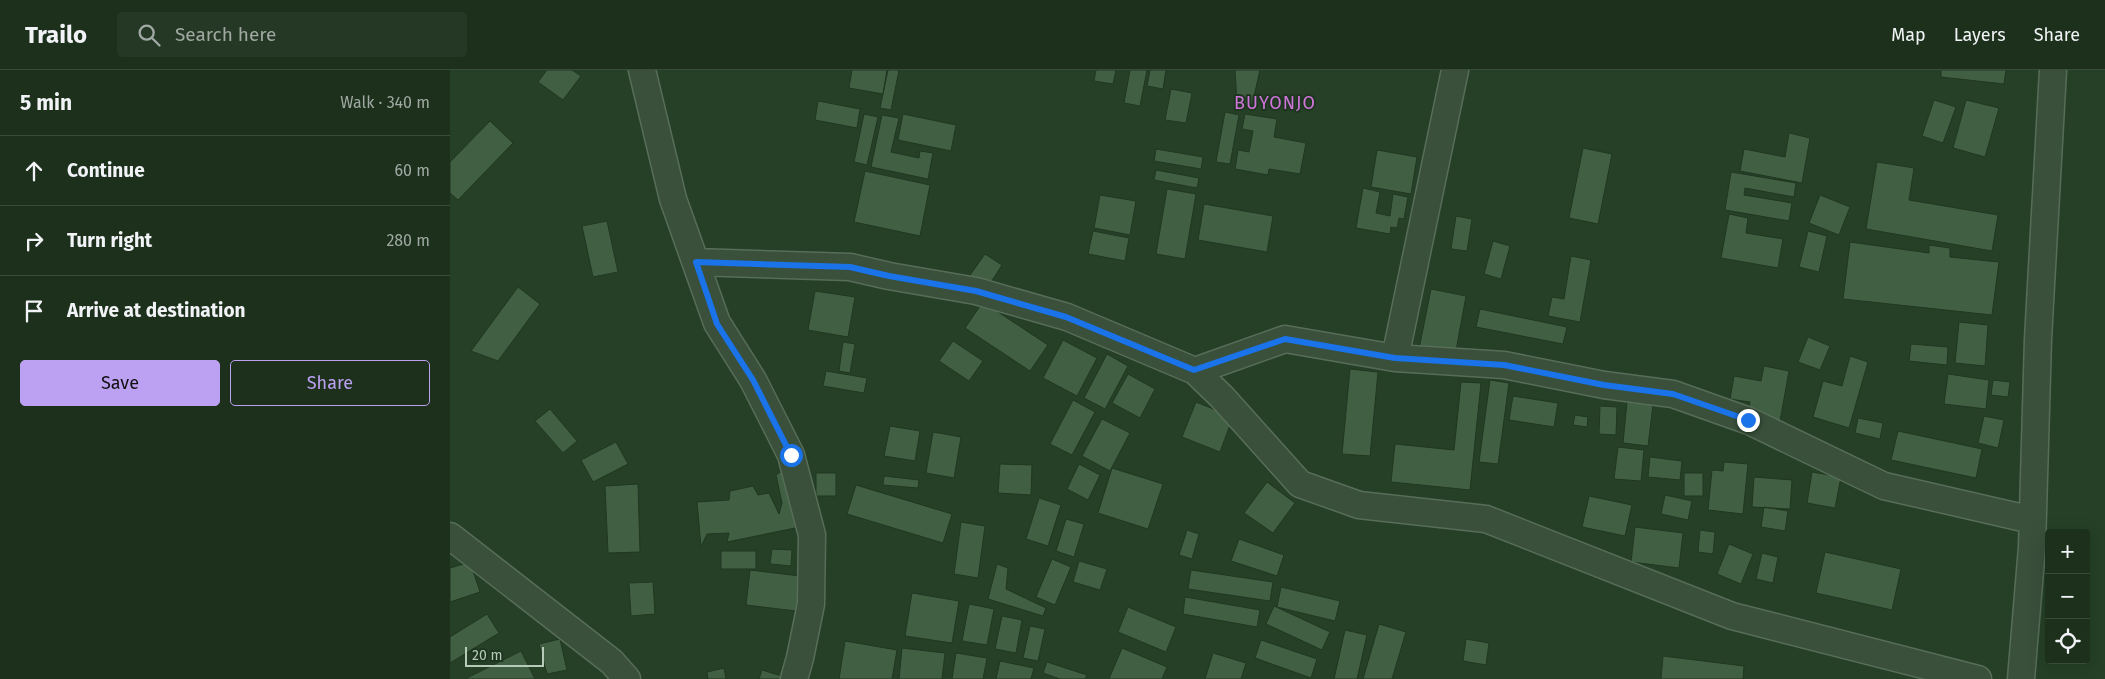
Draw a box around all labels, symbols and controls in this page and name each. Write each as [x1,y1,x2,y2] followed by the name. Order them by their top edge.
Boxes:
[117,12,467,57] search box
[25,21,87,49] text: Trailo
[135,21,163,49] icon: search
[175,23,276,46] text: Search here
[1891,24,1926,46] text: Map
[1954,24,2006,46] text: Layers
[2034,24,2080,46] text: Share
[20,90,72,116] text: 5 min
[1234,92,1316,114] district label: BUYONJO
[340,93,430,112] text: Walk · 340 m
[20,157,48,185] icon: ahead
[67,159,145,182] text: Continue
[395,161,430,180] text: 60 m
[20,227,48,255] icon: right
[67,229,152,252] text: Turn right
[386,231,430,250] text: 280 m
[20,297,48,325] icon: arrive
[67,299,246,322] text: Arrive at destination
[20,360,220,406] button: Save
[230,360,430,406] button: Share
[1737,409,1760,432] route end
[780,444,803,467] route start
[2045,529,2090,664] map controls
[2045,529,2090,574] button: +
[2045,574,2090,619] button: −
[2045,619,2090,664] button: locate
[465,644,544,667] scale bar
[472,647,502,664] text: 20 m

